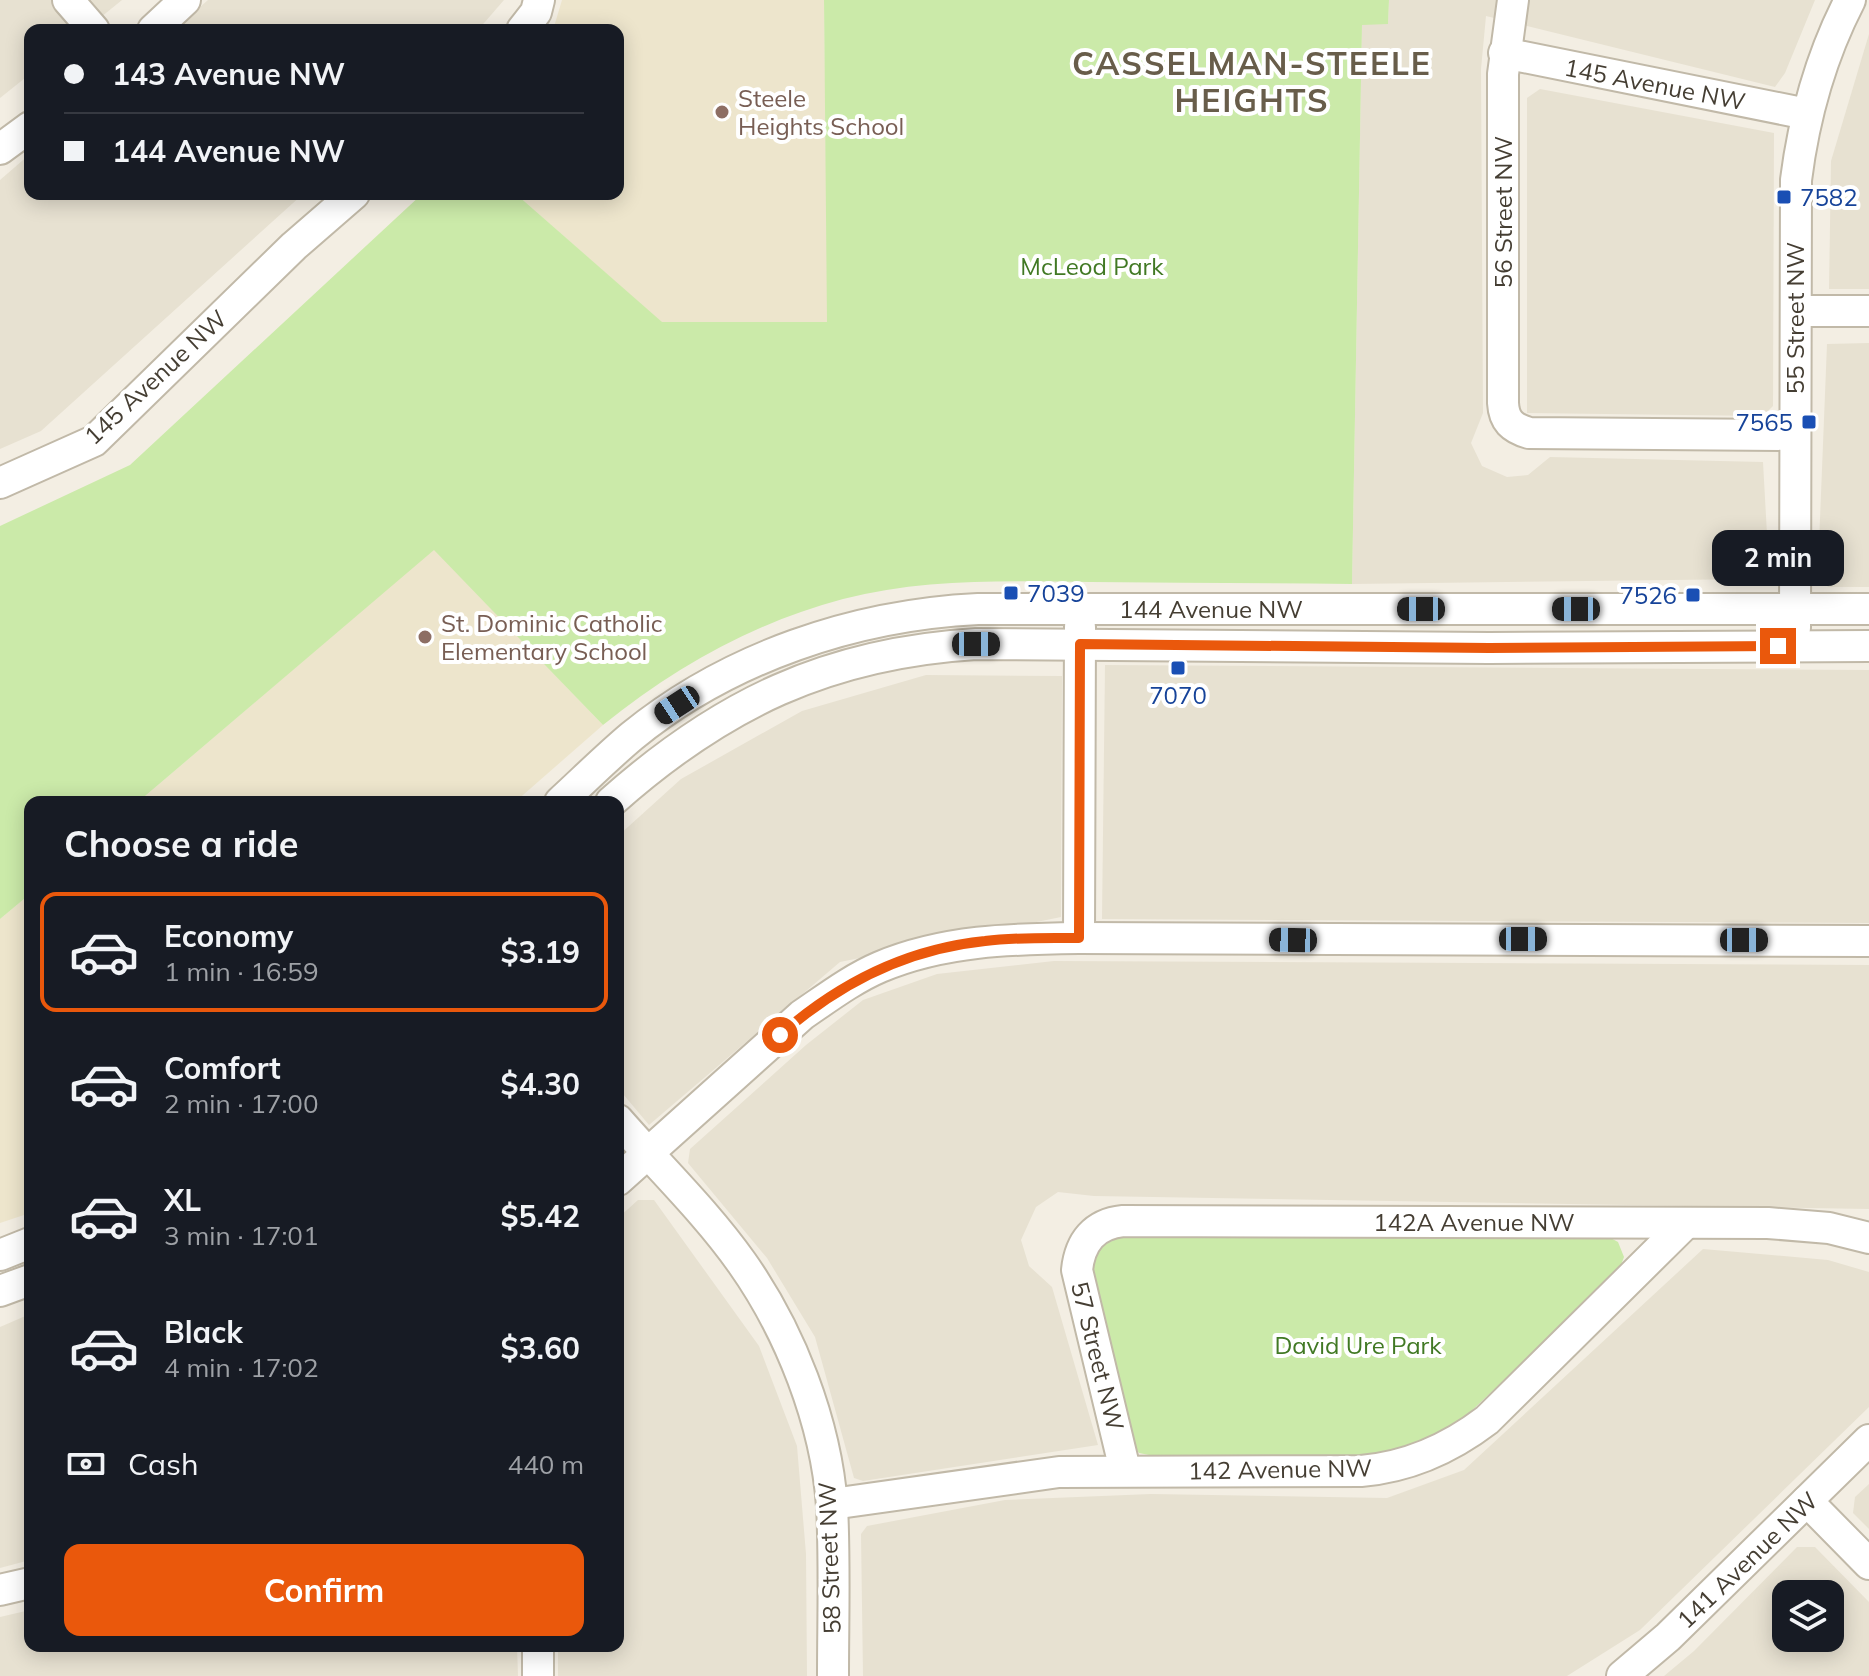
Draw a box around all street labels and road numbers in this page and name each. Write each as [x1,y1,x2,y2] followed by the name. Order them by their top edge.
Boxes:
[1562,52,1748,116] street label: 145 Avenue NW
[1488,136,1518,288] street label: 56 Street NW
[1780,242,1810,394] street label: 55 Street NW
[78,303,232,451] street label: 145 Avenue NW
[1119,594,1303,624] street label: 144 Avenue NW
[1373,1207,1575,1237] street label: 142A Avenue NW
[1065,1278,1131,1434] street label: 57 Street NW
[1188,1452,1372,1486] street label: 142 Avenue NW
[811,1481,847,1635] street label: 58 Street NW
[1670,1485,1824,1635] street label: 141 Avenue NW

